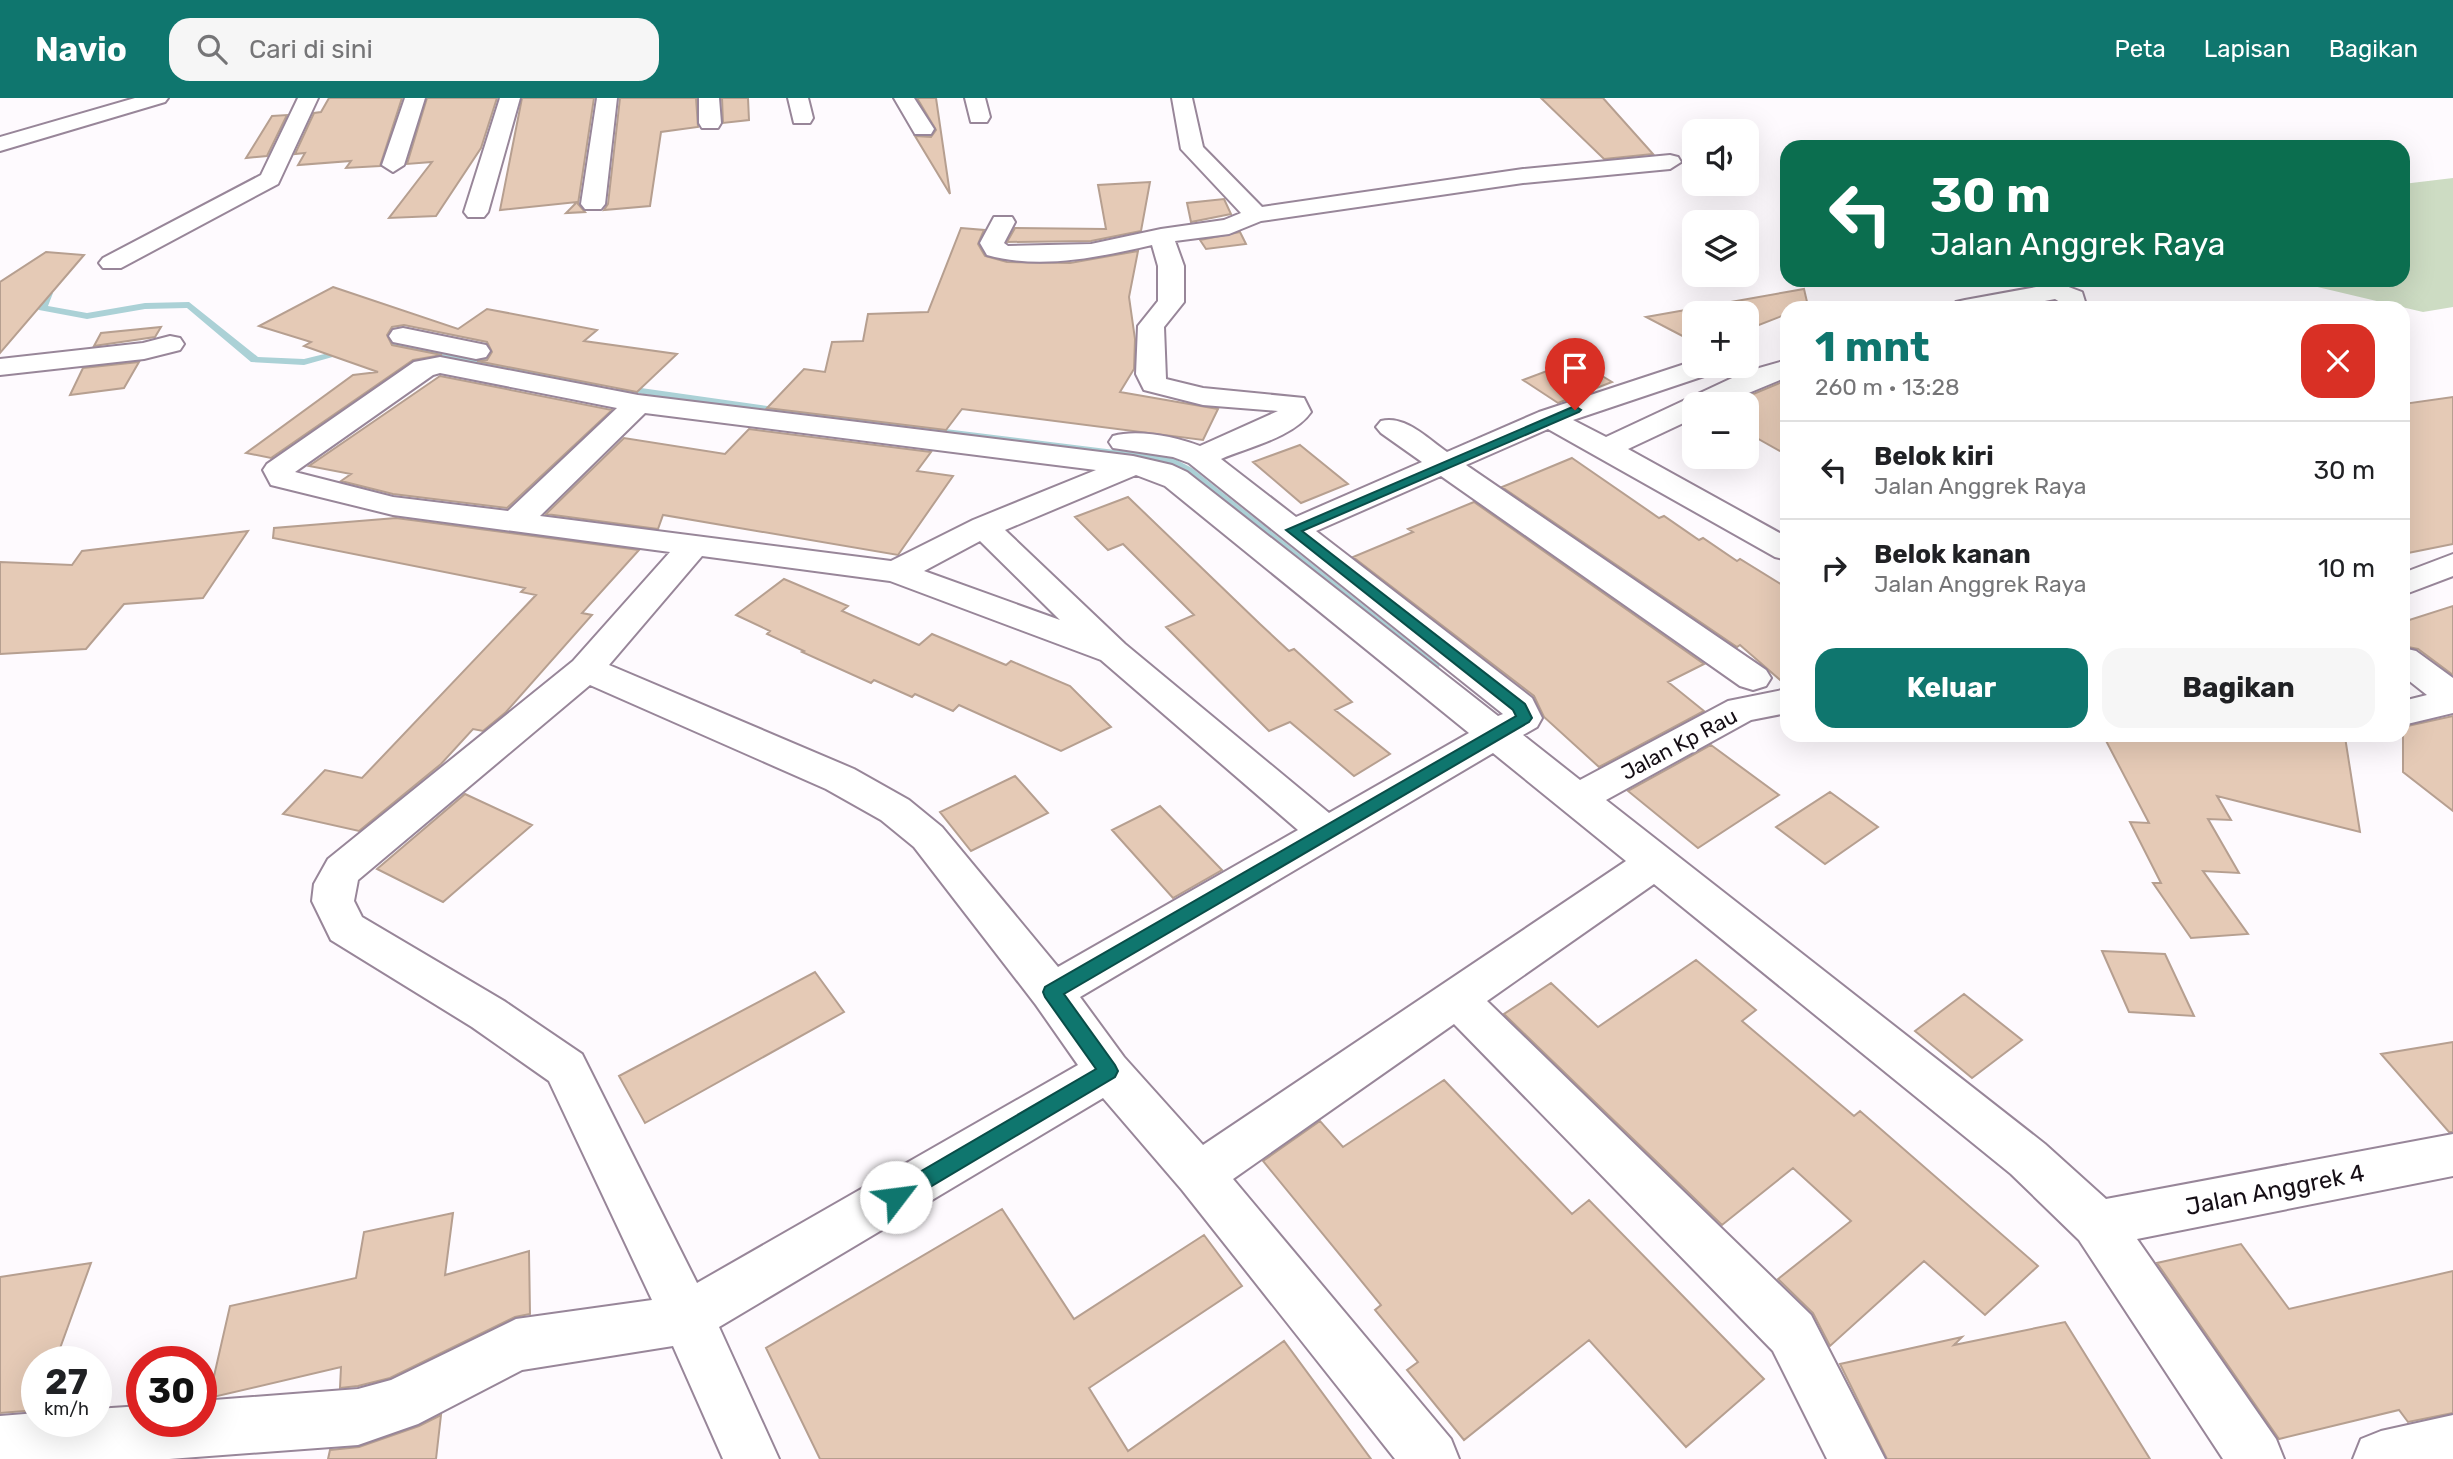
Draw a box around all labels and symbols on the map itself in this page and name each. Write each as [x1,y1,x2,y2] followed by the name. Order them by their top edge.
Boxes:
[1545,338,1605,410] pin
[1617,703,1741,785] street label: Jalan Kp Rau
[2183,1159,2367,1221] street label: Jalan Anggrek 4
[859,1160,933,1234] position arrow
[126,1346,217,1437] speed limit sign: 30

